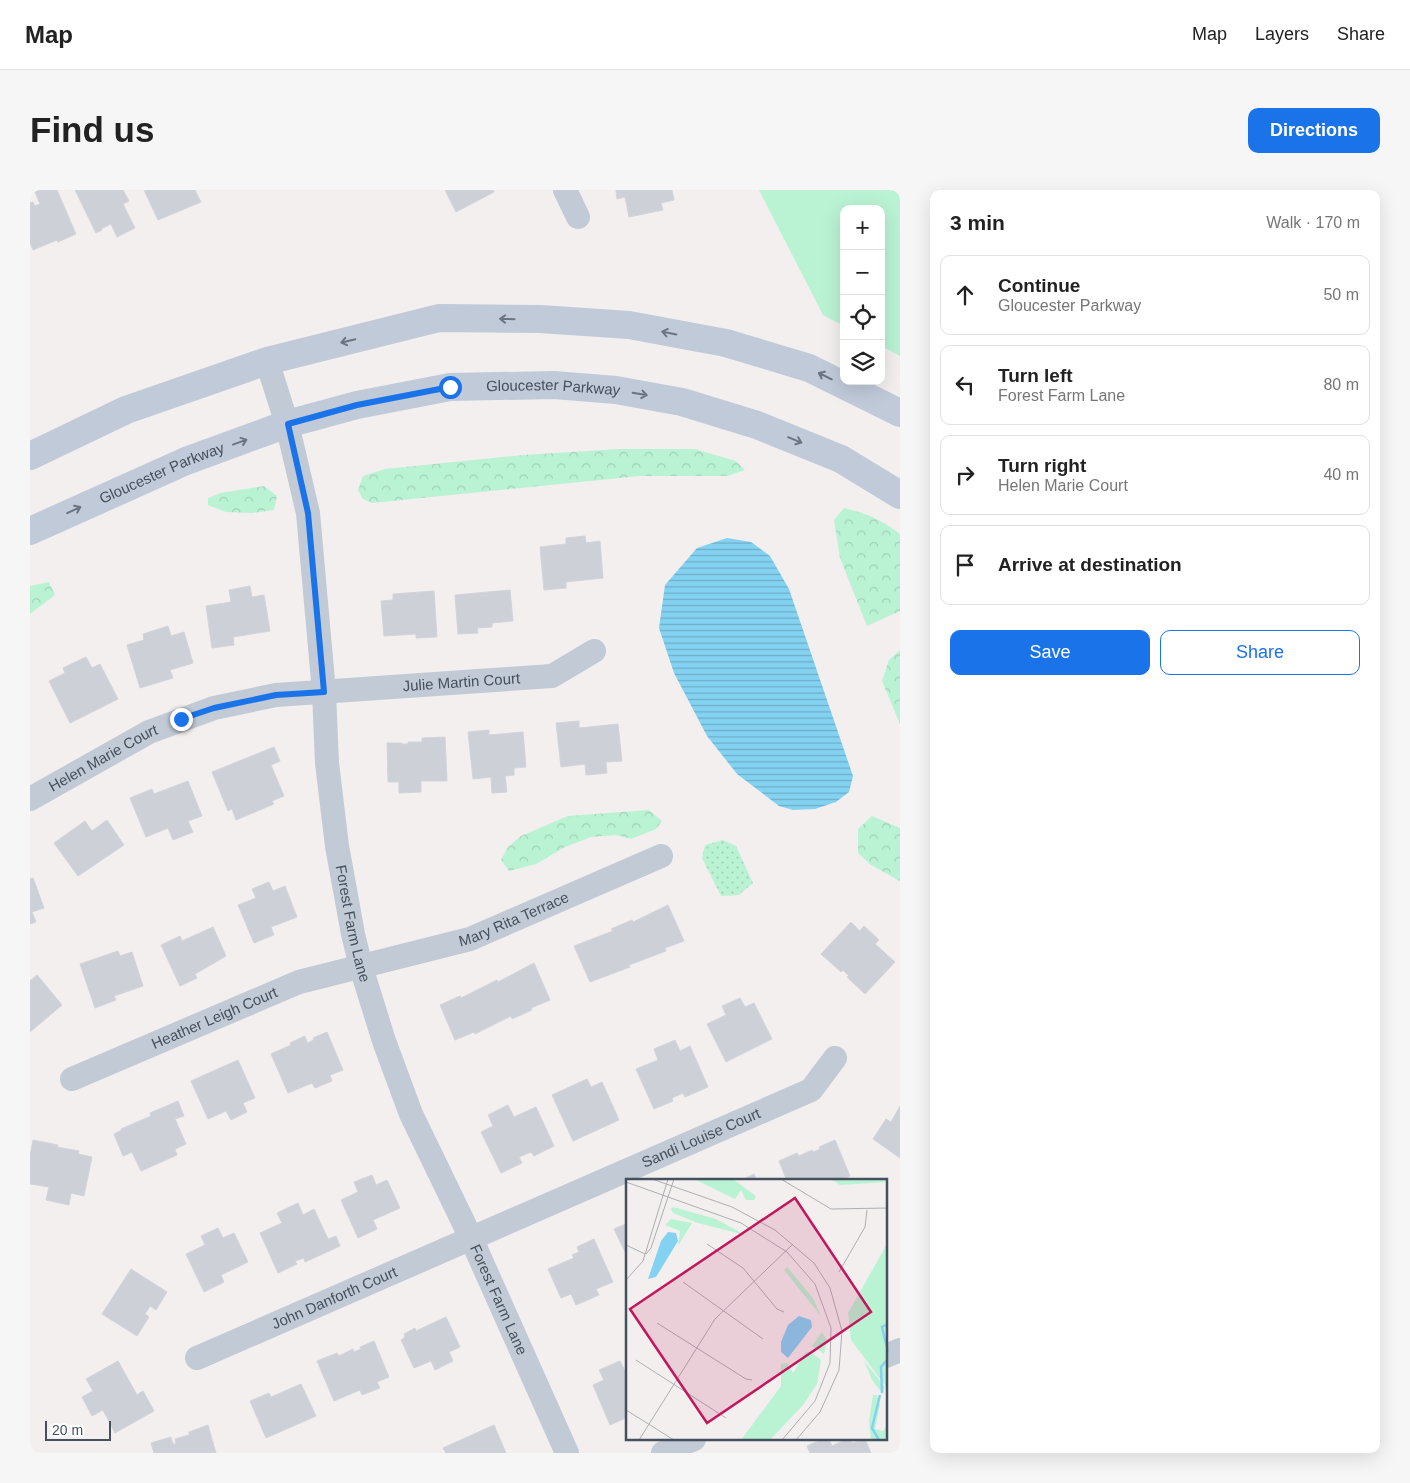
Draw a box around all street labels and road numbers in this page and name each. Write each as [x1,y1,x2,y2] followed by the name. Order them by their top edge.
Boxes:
[486,376,622,399] street label: Gloucester Parkway
[96,439,227,507] street label: Gloucester Parkway
[402,669,521,694] street label: Julie Martin Court
[46,720,160,795] street label: Helen Marie Court
[333,864,374,984] street label: Forest Farm Lane
[457,888,571,950] street label: Mary Rita Terrace
[149,983,281,1052] street label: Heather Leigh Court
[639,1104,764,1171] street label: Sandi Louise Court
[467,1242,531,1357] street label: Forest Farm Lane
[269,1262,400,1332] street label: John Danforth Court

